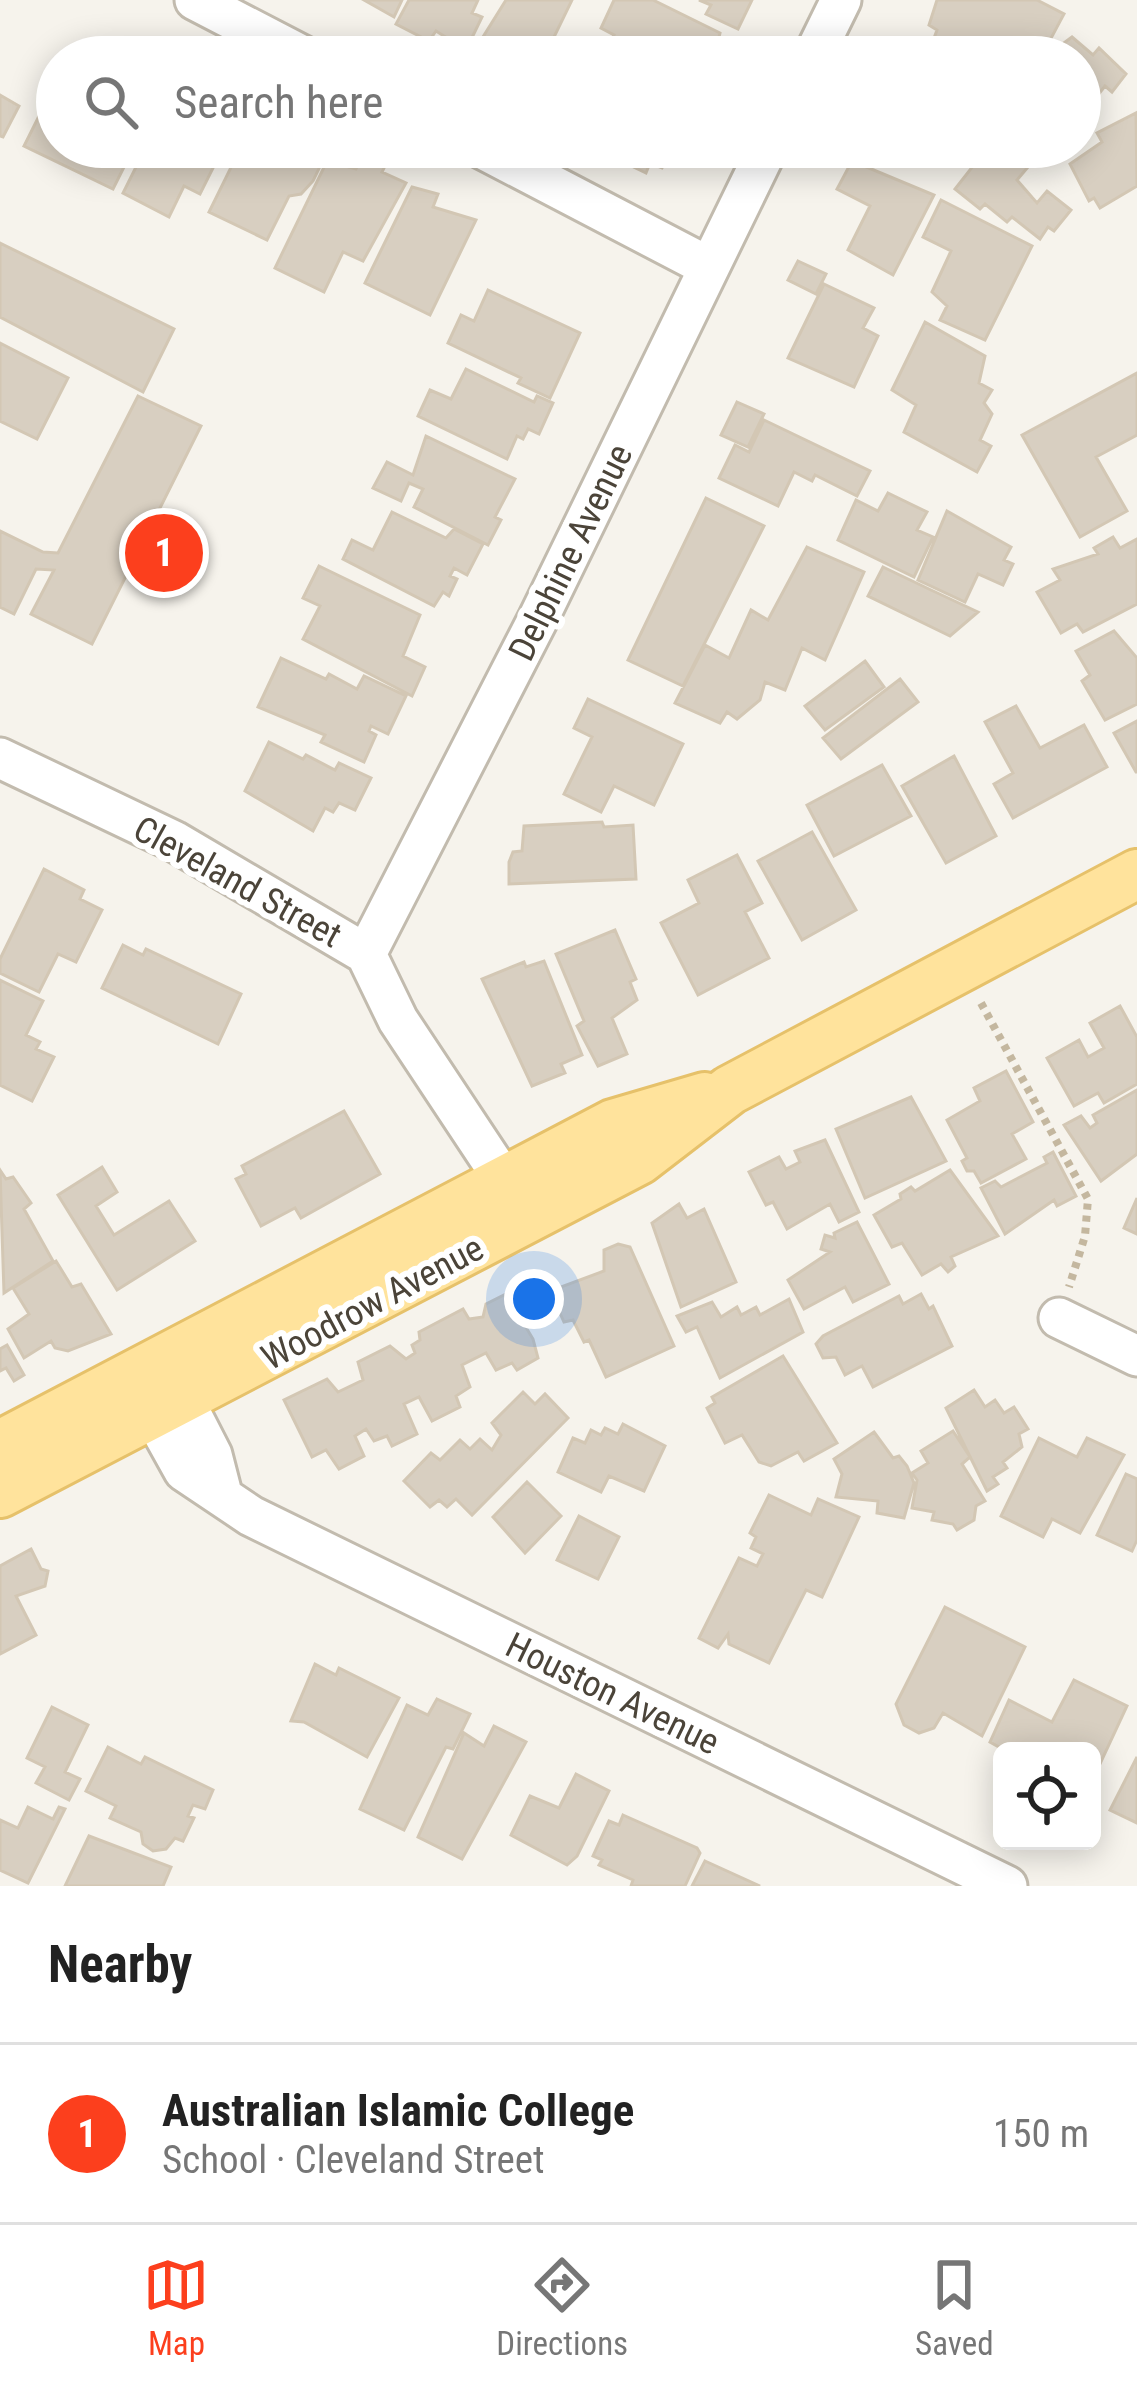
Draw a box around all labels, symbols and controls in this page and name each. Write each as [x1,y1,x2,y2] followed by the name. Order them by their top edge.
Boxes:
[36,36,1101,168] search box
[78,69,144,135] icon: search
[174,76,383,129] text: Search here
[500,437,641,667] street label: Delphine Avenue
[125,508,203,598] pin: 1
[126,808,349,956] street label: Cleveland Street
[255,1227,490,1379] street label: Woodrow Avenue
[504,1269,564,1329] your location
[499,1624,726,1764] street label: Houston Avenue
[993,1742,1101,1850] map controls
[993,1742,1101,1850] button: locate
[48,1935,192,1994] text: Nearby
[162,2084,634,2137] text: Australian Islamic College
[77,2111,97,2157] text: 1
[993,2111,1089,2157] text: 150 m
[162,2137,545,2183] text: School · Cleveland Street
[143,2252,209,2363] tab: Map
[496,2252,628,2363] tab: Directions
[915,2252,994,2363] tab: Saved

